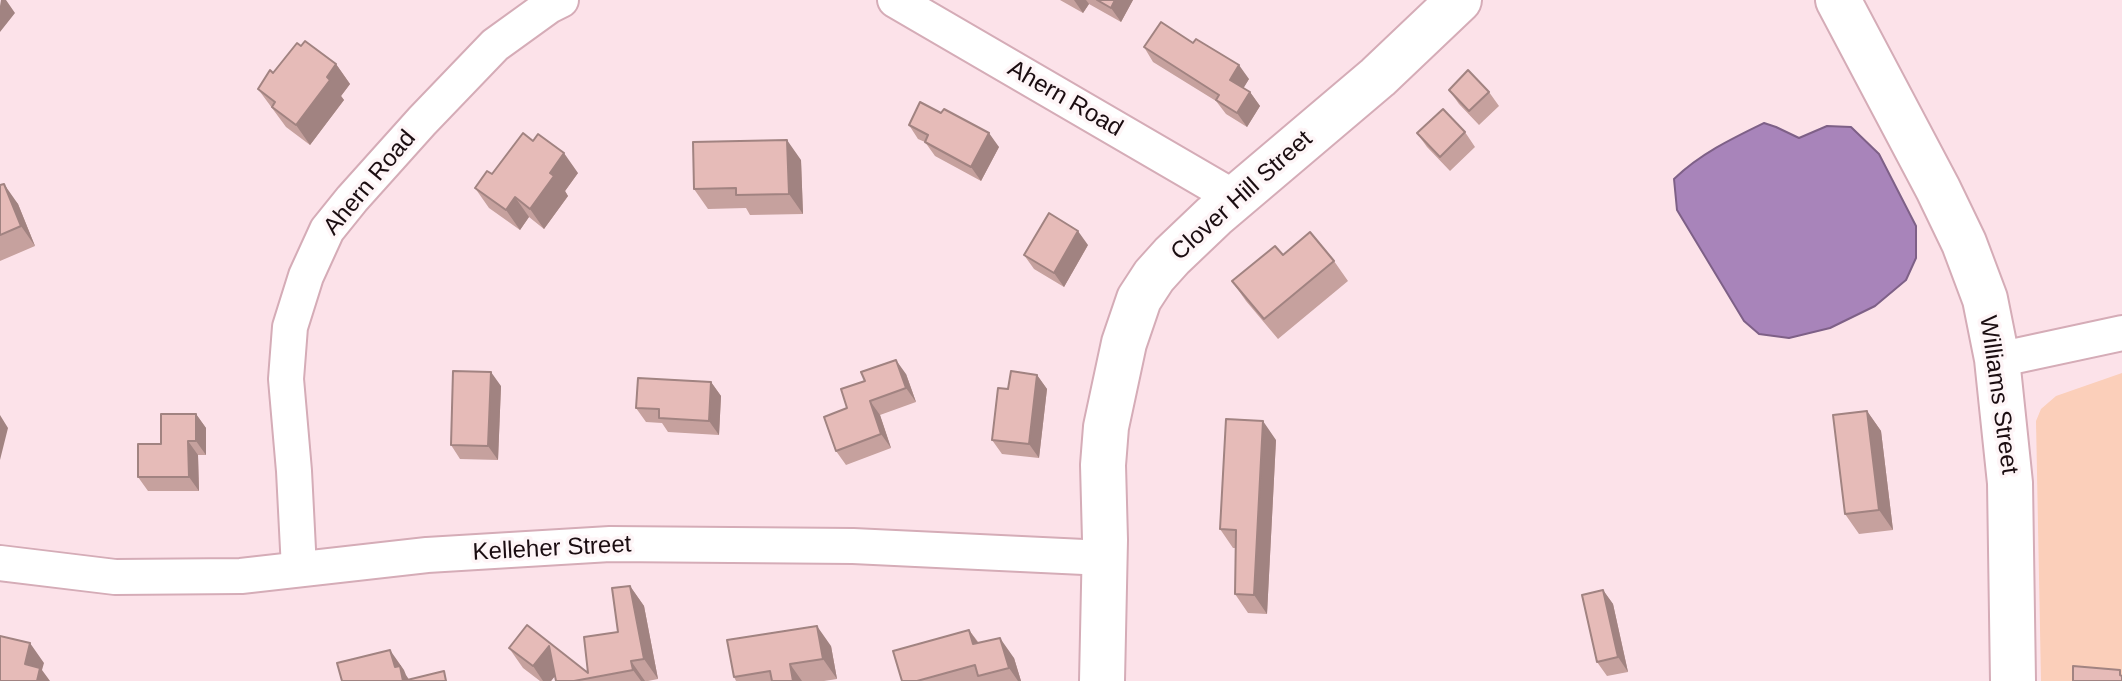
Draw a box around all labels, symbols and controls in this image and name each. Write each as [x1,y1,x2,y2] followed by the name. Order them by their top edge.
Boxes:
[1002,55,1128,143] street label: Ahern Road
[318,125,422,241] street label: Ahern Road
[1165,125,1319,267] street label: Clover Hill Street
[1973,314,2023,476] street label: Williams Street
[472,530,632,568] street label: Kelleher Street

